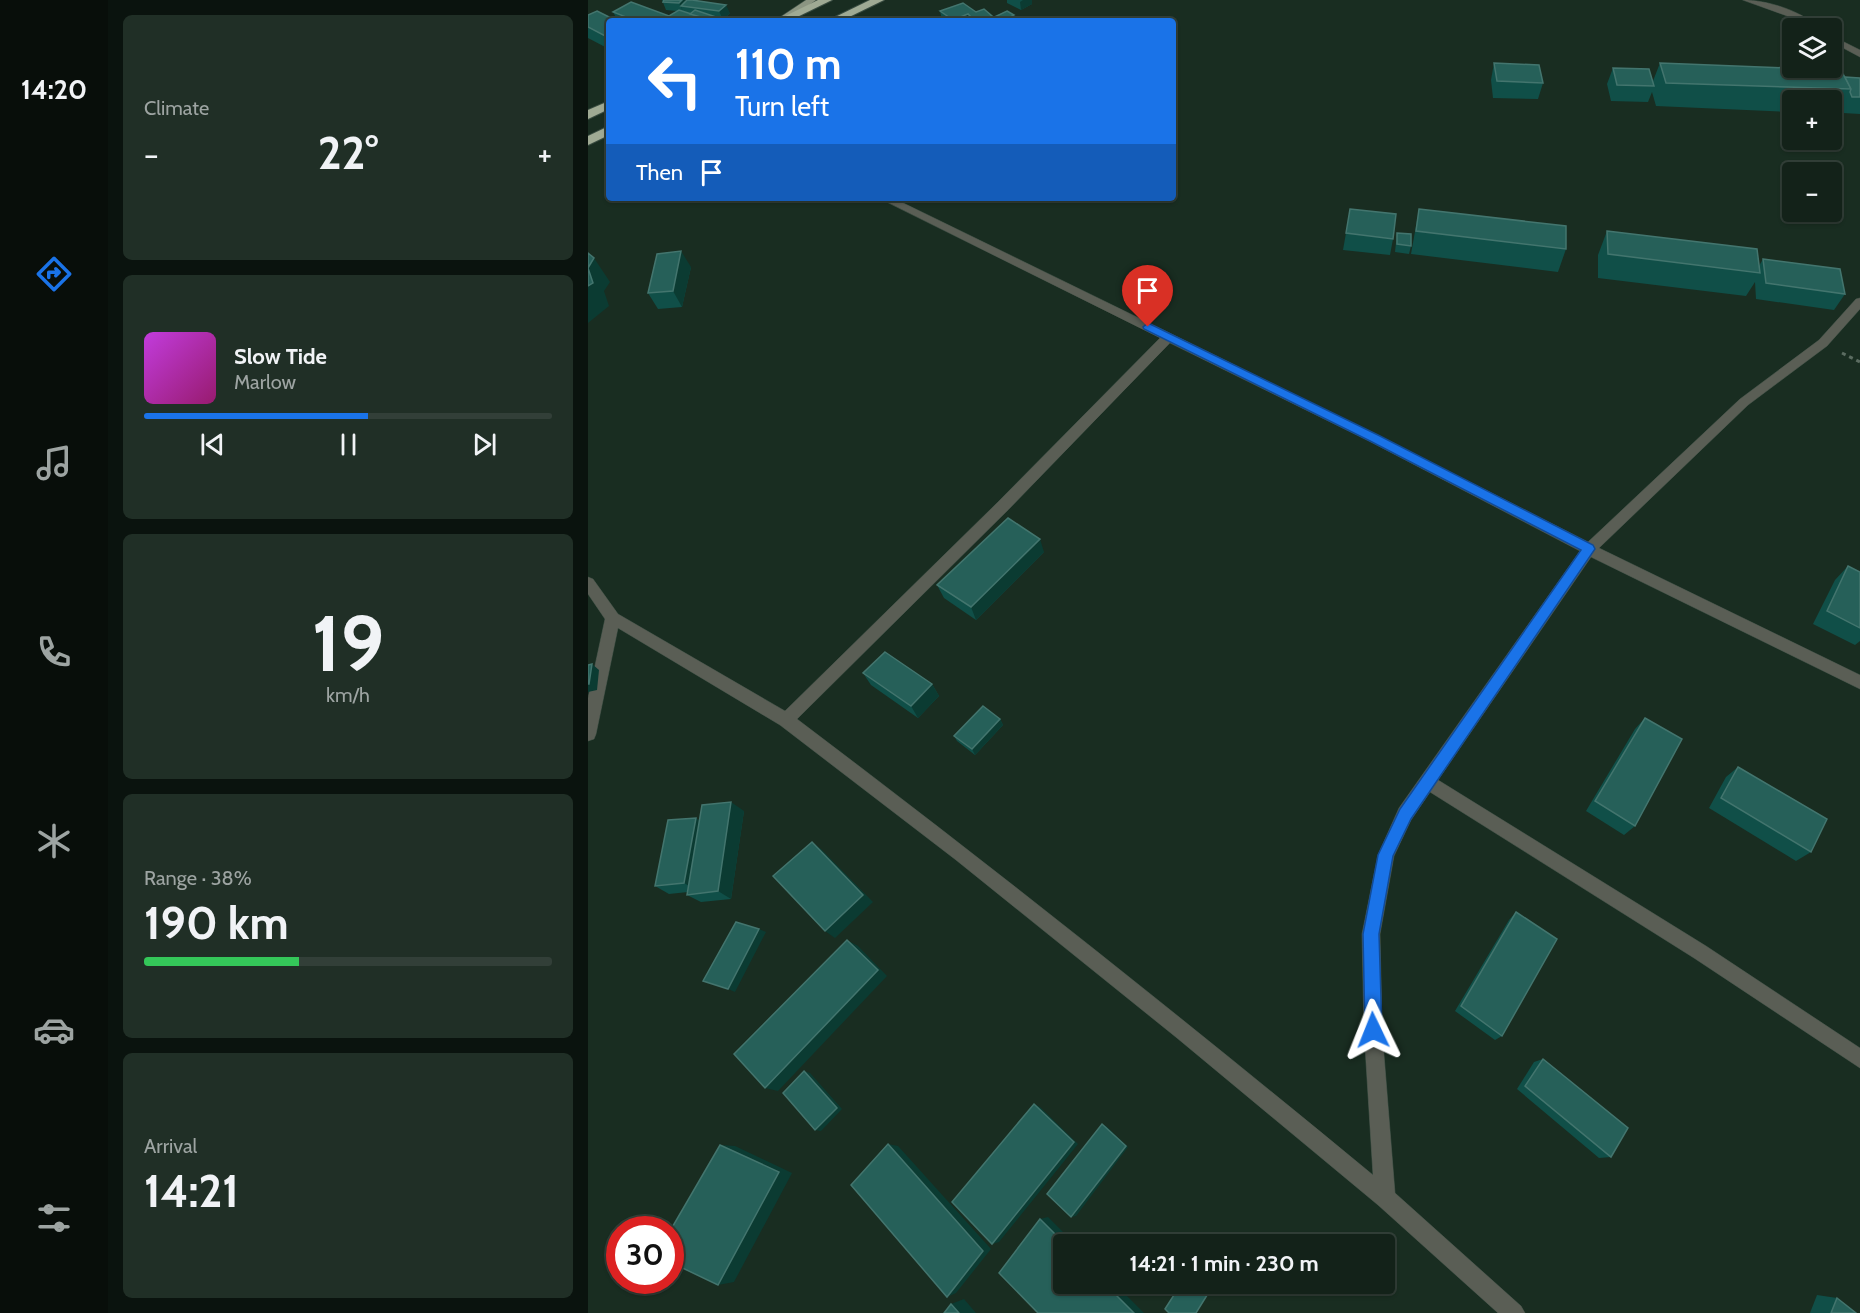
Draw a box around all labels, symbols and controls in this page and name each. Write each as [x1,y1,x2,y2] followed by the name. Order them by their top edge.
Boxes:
[1782,18,1842,222] map controls
[1782,18,1842,78] button: layers
[735,38,842,90] text: 110 m
[636,42,714,120] icon: left
[21,73,87,106] text: 14:20
[735,90,829,123] text: Turn left
[1782,90,1842,150] button: +
[144,96,209,120] text: Climate
[318,126,378,180] text: 22°
[144,134,159,174] text: −
[537,134,552,174] text: +
[695,156,728,189] icon: arrive
[636,159,683,186] text: Then
[1782,162,1842,222] button: −
[33,253,75,295] icon: directions
[1122,265,1173,327] pin
[1131,274,1164,307] icon: arrive
[234,343,327,370] text: Slow Tide
[234,370,296,394] text: Marlow
[196,428,229,461] icon: previous
[332,428,365,461] icon: pause
[468,428,501,461] icon: next
[33,442,75,484] icon: music
[312,596,384,691] text: 19
[33,631,75,673] icon: phone
[326,683,370,707] text: km/h
[33,820,75,862] icon: climate
[144,866,252,890] text: Range · 38%
[144,896,289,950] text: 190 km
[1341,998,1405,1062] position arrow
[33,1009,75,1051] icon: car
[144,1134,197,1158] text: Arrival
[144,1164,239,1218] text: 14:21
[33,1197,75,1239] icon: filters
[606,1216,684,1294] speed limit sign: 30
[1129,1250,1319,1277] text: 14:21 · 1 min · 230 m

